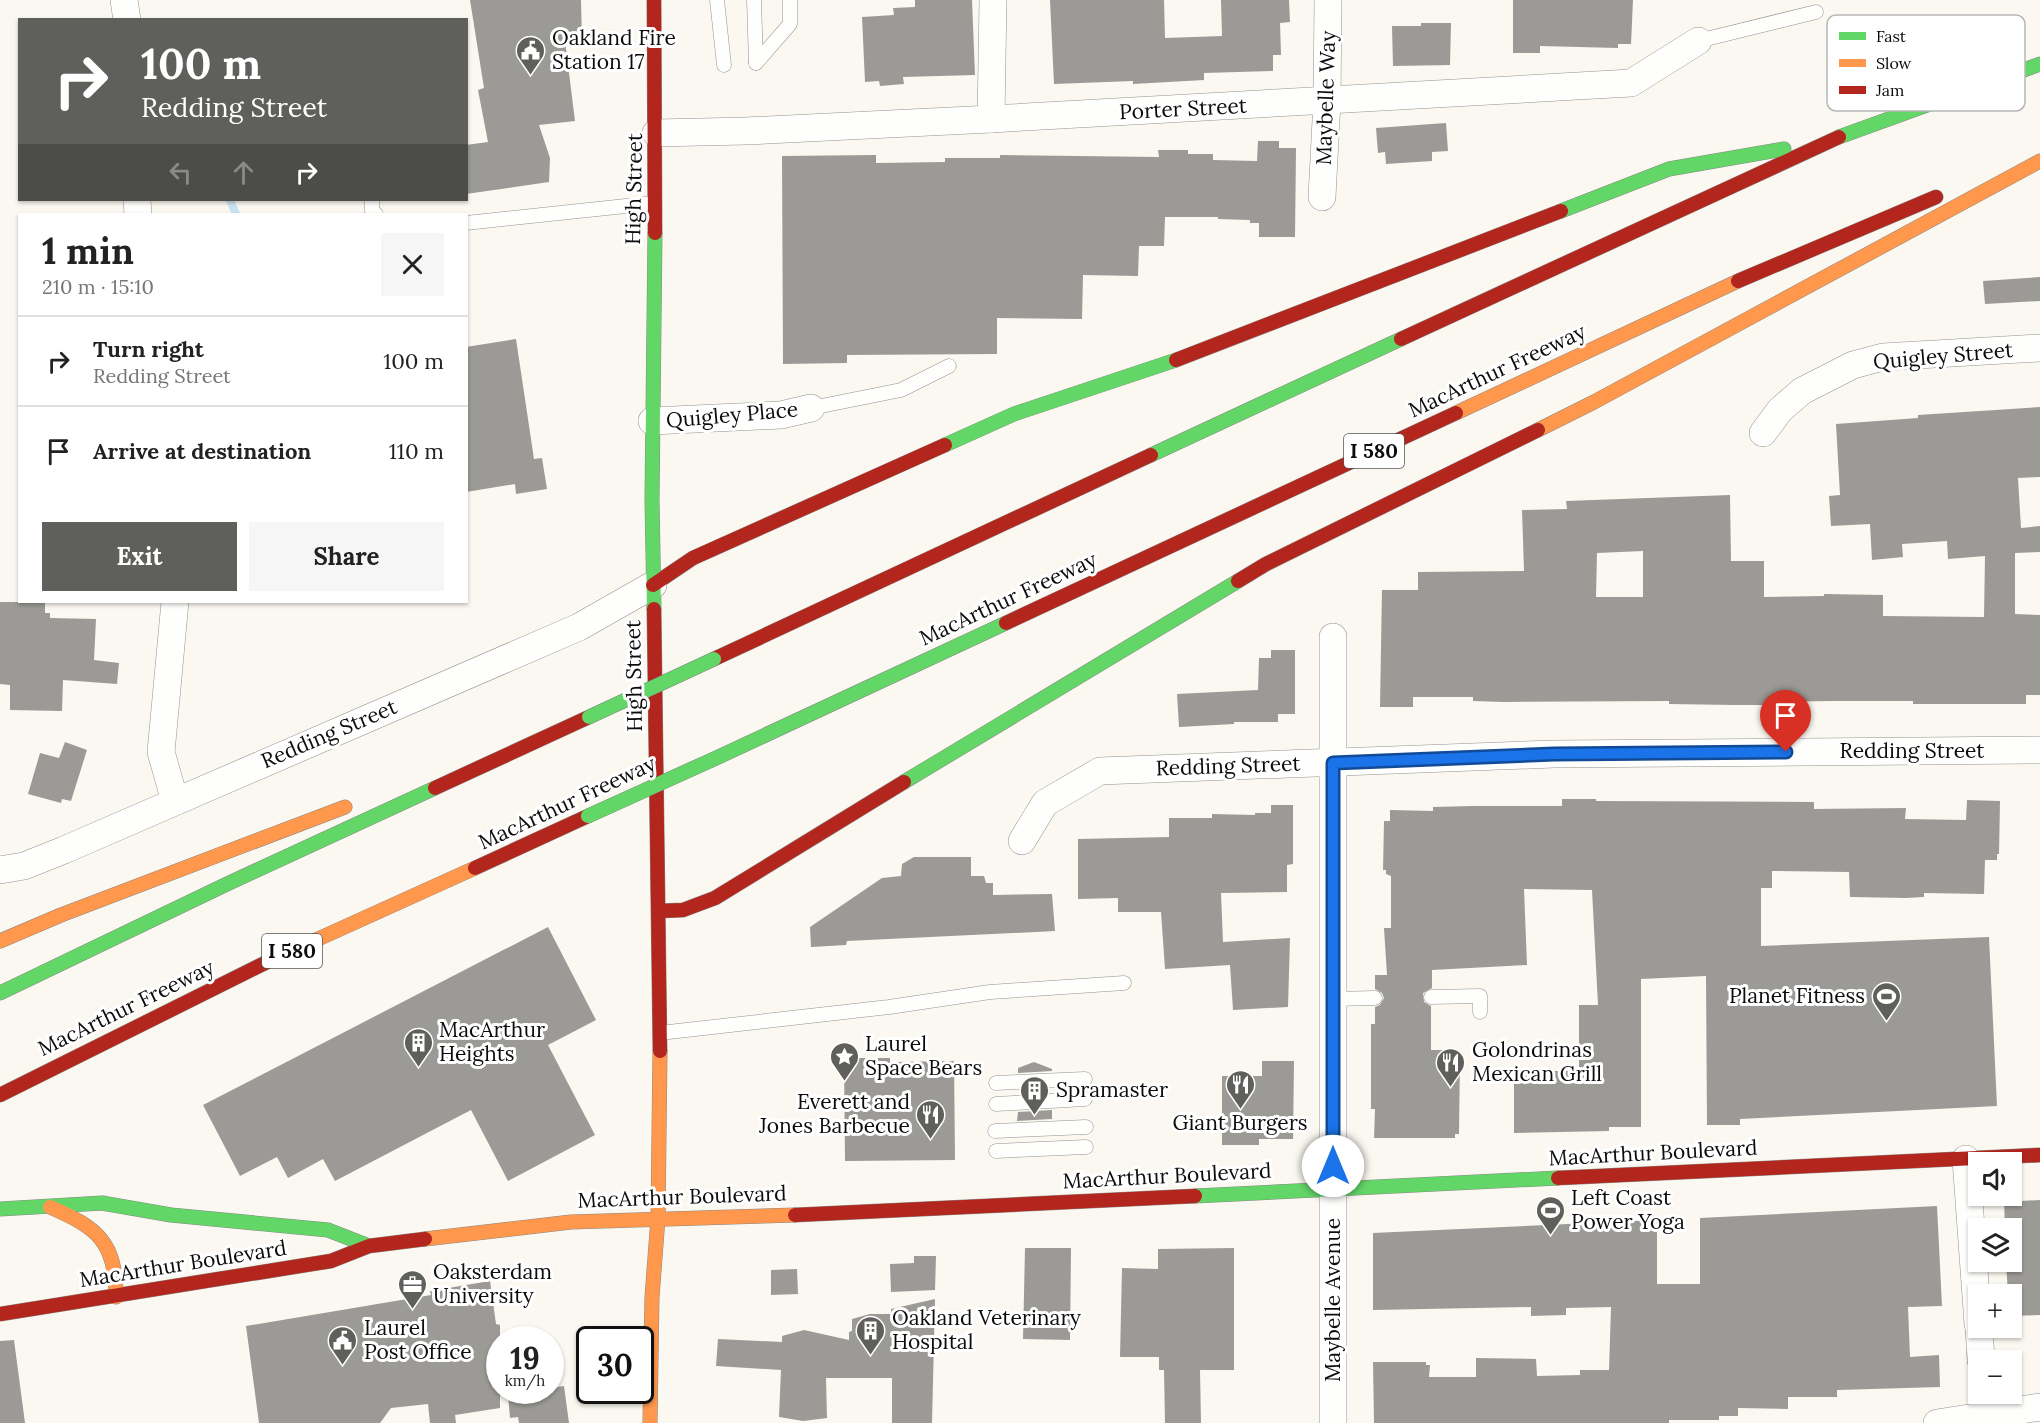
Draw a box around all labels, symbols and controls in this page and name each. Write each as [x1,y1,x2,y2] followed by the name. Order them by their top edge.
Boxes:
[1827,15,2025,111] legend
[552,24,676,75] place label: Oakland Fire Station 17
[1876,26,1907,46] text: Fast
[1310,30,1341,166] street label: Maybelle Way
[515,34,547,76] public building icon: Oakland Fire Station 17
[141,37,261,91] text: 100 m
[42,42,120,120] icon: right
[1876,53,1912,73] text: Slow
[1875,80,1904,100] text: Jam
[141,90,327,124] text: Redding Street
[1119,92,1248,125] street label: Porter Street
[619,132,648,245] street label: High Street
[164,156,197,189] icon: left
[227,156,260,189] icon: ahead
[290,156,323,189] icon: right
[42,228,134,274] text: 1 min
[381,233,444,296] button: close
[42,274,154,299] text: 210 m · 15:10
[1404,318,1590,423] street label: MacArthur Freeway
[93,335,204,363] text: Turn right
[1872,336,2015,375] street label: Quigley Street
[42,345,75,378] icon: right
[383,347,444,375] text: 100 m
[93,363,231,388] text: Redding Street
[665,395,799,434] street label: Quigley Place
[1344,434,1404,468] road number: I 580
[42,435,75,468] icon: arrive
[93,437,311,465] text: Arrive at destination
[389,437,444,465] text: 110 m
[42,522,237,591] button: Exit
[249,522,444,591] button: Share
[915,546,1101,651] street label: MacArthur Freeway
[619,619,648,732] street label: High Street
[1760,690,1811,752] pin
[257,692,401,774] street label: Redding Street
[1769,699,1802,732] icon: arrive
[1840,737,1985,764] street label: Redding Street
[1155,749,1302,782] street label: Redding Street
[474,750,660,855] street label: MacArthur Freeway
[262,934,322,968] road number: I 580
[33,953,218,1062] street label: MacArthur Freeway
[1870,980,1902,1022] sports icon: Planet Fitness
[1729,982,1865,1009] place label: Planet Fitness
[439,1016,545,1067] place label: MacArthur Heights
[402,1026,434,1068] building icon: MacArthur Heights
[865,1030,982,1081] place label: Laurel Space Bears
[1472,1036,1602,1087] place label: Golondrinas Mexican Grill
[828,1040,860,1082] place icon: Laurel Space Bears
[1435,1046,1467,1088] restaurant icon: Golondrinas Mexican Grill
[1224,1068,1256,1110] restaurant icon: Giant Burgers
[1019,1074,1051,1116] building icon: Spramaster
[1056,1076,1168,1103] place label: Spramaster
[758,1088,910,1139] place label: Everett and Jones Barbecue
[915,1098,947,1140] restaurant icon: Everett and Jones Barbecue
[1172,1109,1308,1136] place label: Giant Burgers
[1301,1134,1365,1198] position arrow
[1548,1134,1758,1171] street label: MacArthur Boulevard
[1968,1152,2022,1404] map controls
[1968,1152,2022,1206] button: sound
[1062,1157,1272,1194] street label: MacArthur Boulevard
[577,1179,787,1214] street label: MacArthur Boulevard
[1571,1184,1685,1235] place label: Left Coast Power Yoga
[1534,1194,1566,1236] sports icon: Left Coast Power Yoga
[1319,1218,1346,1382] street label: Maybelle Avenue
[1968,1218,2022,1272] button: layers
[78,1234,288,1293] street label: MacArthur Boulevard
[433,1258,552,1309] place label: Oaksterdam University
[396,1268,428,1310] office icon: Oaksterdam University
[1968,1284,2022,1338] button: +
[892,1304,1081,1355] place label: Oakland Veterinary Hospital
[364,1314,472,1365] place label: Laurel Post Office
[855,1314,887,1356] building icon: Oakland Veterinary Hospital
[327,1324,359,1366] public building icon: Laurel Post Office
[576,1326,654,1404] speed limit sign: 30
[510,1339,540,1377] text: 19
[1968,1350,2022,1404] button: −
[505,1371,545,1390] text: km/h

